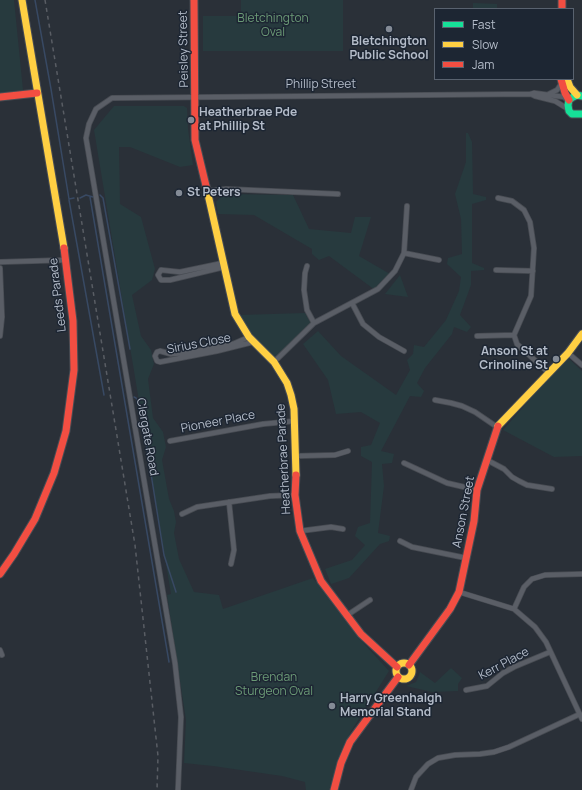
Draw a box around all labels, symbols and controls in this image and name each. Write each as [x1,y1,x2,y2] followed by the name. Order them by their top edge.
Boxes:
[434,8,574,80] legend
[176,10,192,88] street label: Peisley Street
[237,12,309,40] park label: Bletchington Oval
[472,16,496,33] text: Fast
[384,24,394,34] marker: Bletchington Public School
[349,35,429,63] place label: Bletchington Public School
[472,36,498,53] text: Slow
[472,56,494,73] text: Jam
[286,78,356,92] street label: Phillip Street
[199,106,297,134] place label: Heatherbrae Pde at Phillip St
[186,115,196,125] marker: Heatherbrae Pde at Phillip St
[187,186,240,200] place label: St Peters
[174,188,184,198] marker: St Peters
[46,257,70,333] street label: Leeds Parade
[166,331,232,357] street label: Sirius Close
[479,345,548,373] place label: Anson St at Crinoline St
[551,354,561,364] marker: Anson St at Crinoline St
[133,397,161,477] street label: Clergate Road
[274,403,294,515] street label: Heatherbrae Parade
[180,408,256,436] street label: Pioneer Place
[450,475,478,549] street label: Anson Street
[476,645,532,683] street label: Kerr Place
[235,671,313,699] park label: Brendan Sturgeon Oval
[340,692,442,720] place label: Harry Greenhalgh Memorial Stand
[327,701,337,711] marker: Harry Greenhalgh Memorial Stand

